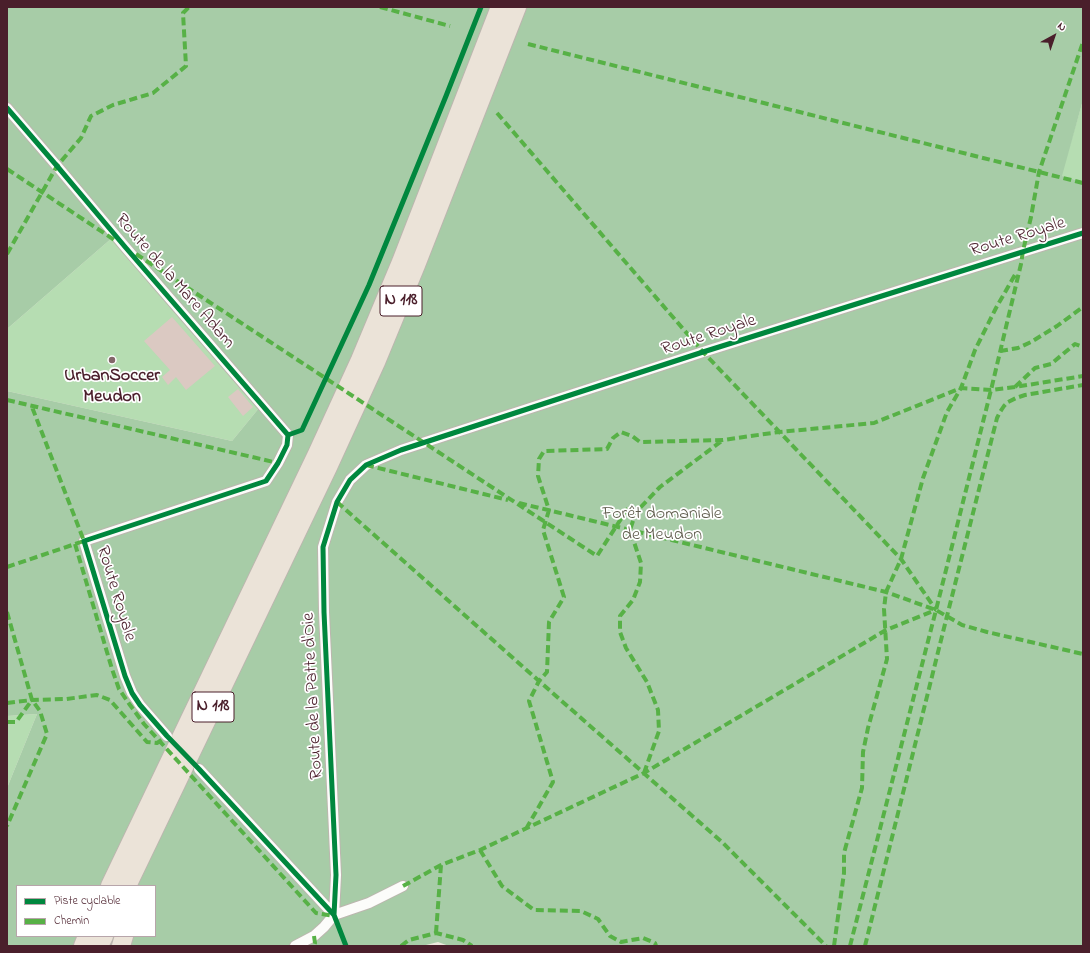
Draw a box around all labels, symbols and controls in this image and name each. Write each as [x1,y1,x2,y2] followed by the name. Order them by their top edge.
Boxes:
[1034,16,1074,56] north arrow
[1054,18,1070,35] text: N
[110,210,238,354] street label: Route de la Mare Adam
[968,213,1068,263] street label: Route Royale
[380,286,422,316] road number: N 118
[659,311,759,361] street label: Route Royale
[107,355,117,365] marker: UrbanSoccer Meudon
[64,366,160,408] place label: UrbanSoccer Meudon
[602,504,722,546] park label: Forêt domaniale de Meudon
[90,544,140,644] street label: Route Royale
[299,612,329,780] street label: Route de la Patte d'Oie
[192,692,234,722] road number: N 118
[16,885,156,937] legend
[54,892,120,910] text: Piste cyclable
[54,912,89,930] text: Chemin

